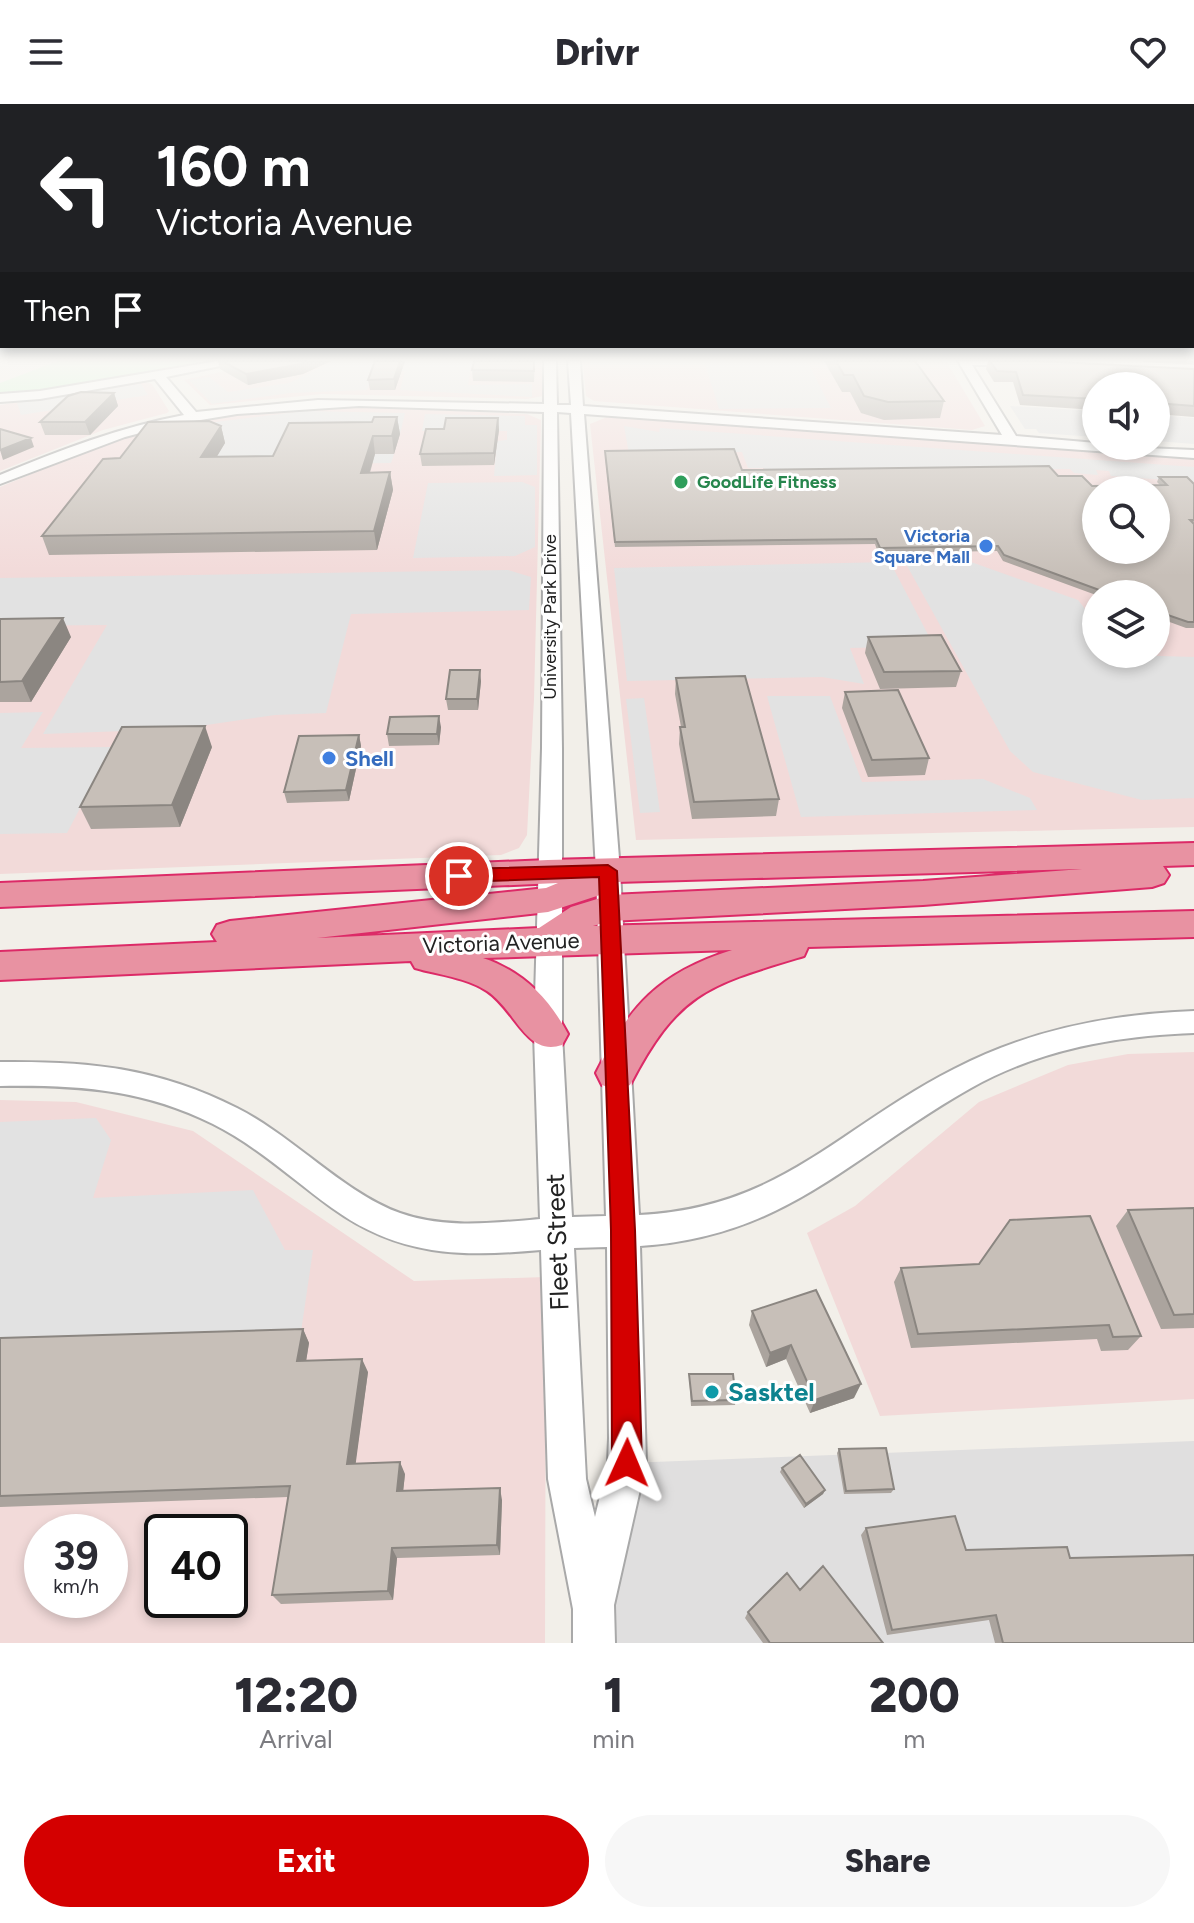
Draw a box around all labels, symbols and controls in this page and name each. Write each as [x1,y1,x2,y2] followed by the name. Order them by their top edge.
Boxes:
[24,30,68,74] icon: menu
[1126,30,1170,74] icon: heart
[555,31,639,74] text: Drivr
[156,133,311,200] text: 160 m
[24,136,128,240] icon: left
[156,201,413,244] text: Victoria Avenue
[106,288,150,332] icon: arrive
[24,292,90,329] text: Then
[1082,372,1170,668] map controls
[1082,372,1170,460] button: sound
[697,471,837,493] place label: GoodLife Fitness
[672,473,690,491] marker: GoodLife Fitness
[1082,476,1170,564] button: search
[874,525,970,568] place label: Victoria Square Mall
[539,534,561,700] street label: University Park Drive
[977,537,995,555] marker: Victoria Square Mall
[1082,580,1170,668] button: layers
[345,745,394,772] place label: Shell
[320,749,338,767] marker: Shell
[425,842,493,910] pin
[437,854,481,898] icon: arrive
[422,927,580,959] street label: Victoria Avenue
[539,1173,575,1311] street label: Fleet Street
[728,1376,815,1408] place label: Sasktel
[703,1383,721,1401] marker: Sasktel
[585,1421,669,1505] position arrow
[144,1514,248,1618] speed limit sign: 40
[53,1532,99,1580] text: 39
[53,1574,99,1598] text: km/h
[234,1666,358,1724] text: 12:20
[603,1666,624,1724] text: 1
[869,1666,960,1724] text: 200
[259,1723,333,1755] text: Arrival
[592,1723,635,1755] text: min
[903,1723,925,1755] text: m
[24,1815,589,1907] button: Exit
[605,1815,1170,1907] button: Share

